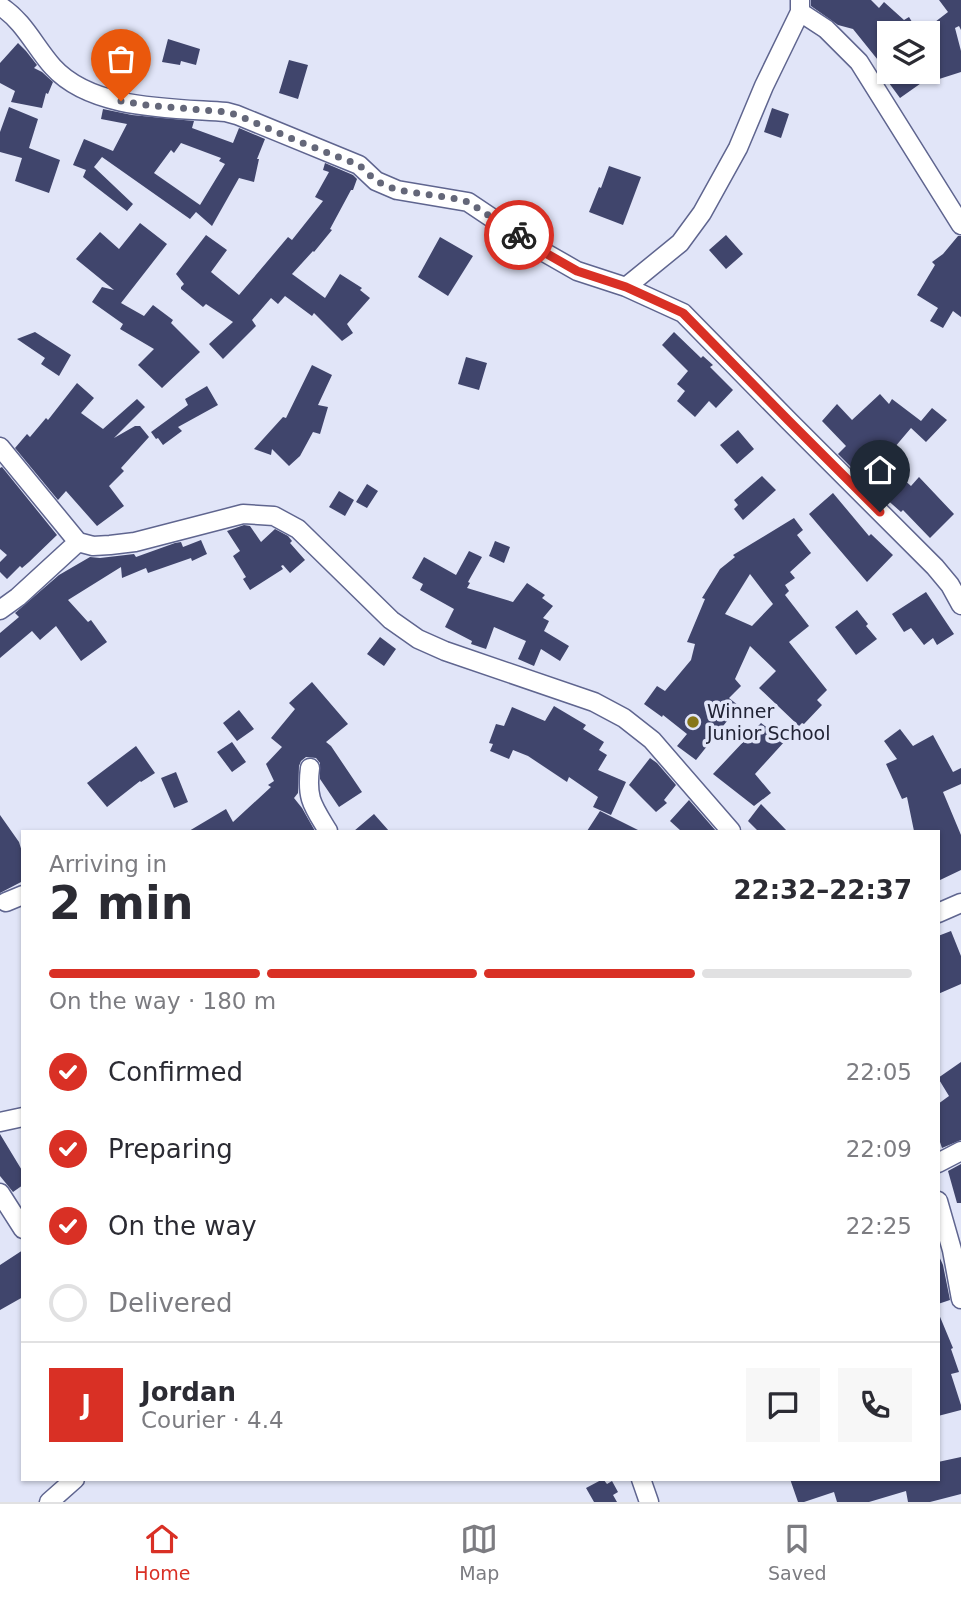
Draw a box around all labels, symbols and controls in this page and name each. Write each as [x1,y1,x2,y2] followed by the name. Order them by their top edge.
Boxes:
[877,21,940,84] map controls
[877,21,940,84] button: layers
[91,29,151,101] pin
[102,40,140,78] icon: bag
[484,200,554,270] courier
[500,216,538,254] icon: bike
[850,440,910,512] pin
[861,451,899,489] icon: home
[706,700,831,744] place label: Winner Junior School
[685,714,701,730] marker: Winner Junior School
[49,851,167,877] text: Arriving in
[733,875,912,905] text: 22:32–22:37
[49,876,193,930] text: 2 min
[49,988,276,1014] text: On the way · 180 m
[49,1053,87,1091] icon: check
[108,1057,243,1087] text: Confirmed
[846,1059,912,1085] text: 22:05
[49,1130,87,1168] icon: check
[108,1134,233,1164] text: Preparing
[846,1136,912,1162] text: 22:09
[49,1207,87,1245] icon: check
[108,1211,257,1241] text: On the way
[846,1213,912,1239] text: 22:25
[108,1288,232,1318] text: Delivered
[746,1368,820,1442] button: chat
[838,1368,912,1442] button: phone
[141,1377,236,1407] text: Jordan
[81,1390,91,1420] text: J
[141,1407,284,1433] text: Courier · 4.4
[134,1520,190,1584] tab: Home
[459,1520,499,1584] tab: Map
[768,1520,827,1584] tab: Saved

